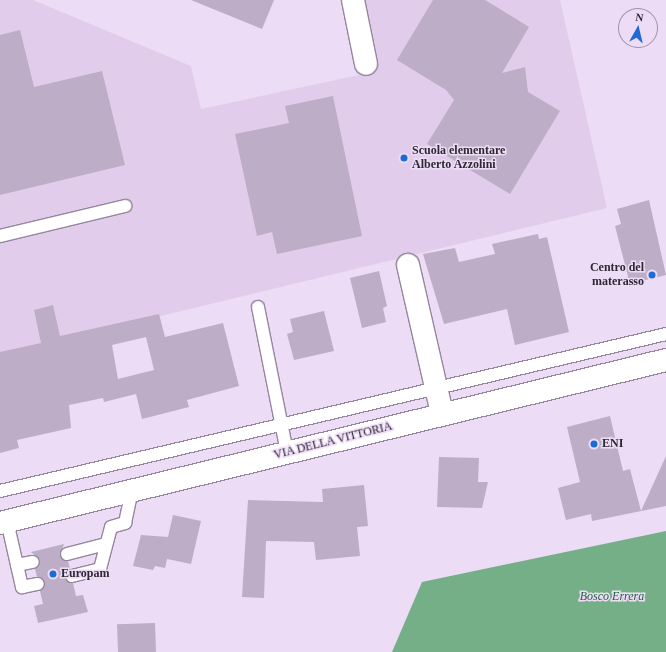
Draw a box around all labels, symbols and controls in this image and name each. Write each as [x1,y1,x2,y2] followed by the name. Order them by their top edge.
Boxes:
[618,8,658,48] north arrow
[635,11,644,24] text: N
[412,144,505,172] place label: Scuola elementare Alberto Azzolini
[399,153,409,163] marker: Scuola elementare Alberto Azzolini
[590,261,644,289] place label: Centro del materasso
[647,270,657,280] marker: Centro del materasso
[272,419,394,463] street label: VIA DELLA VITTORIA
[602,437,623,451] place label: ENI
[589,439,599,449] marker: ENI
[61,567,109,581] place label: Europam
[48,569,58,579] marker: Europam
[580,590,644,604] park label: Bosco Errera

